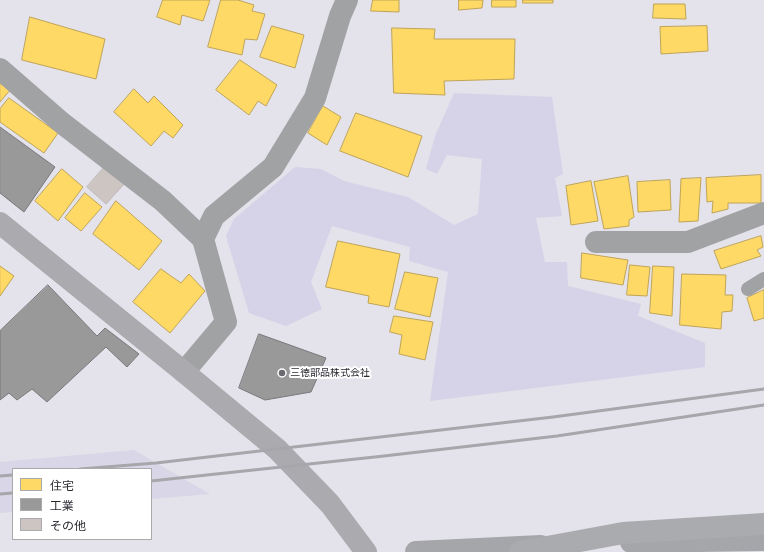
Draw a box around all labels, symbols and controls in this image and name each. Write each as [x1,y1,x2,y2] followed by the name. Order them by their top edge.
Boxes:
[290,367,370,379] place label: 三徳部品株式会社
[277,368,287,378] marker: 三徳部品株式会社
[12,468,152,540] legend
[50,478,74,493] text: 住宅
[50,498,74,513] text: 工業
[50,518,86,533] text: その他

